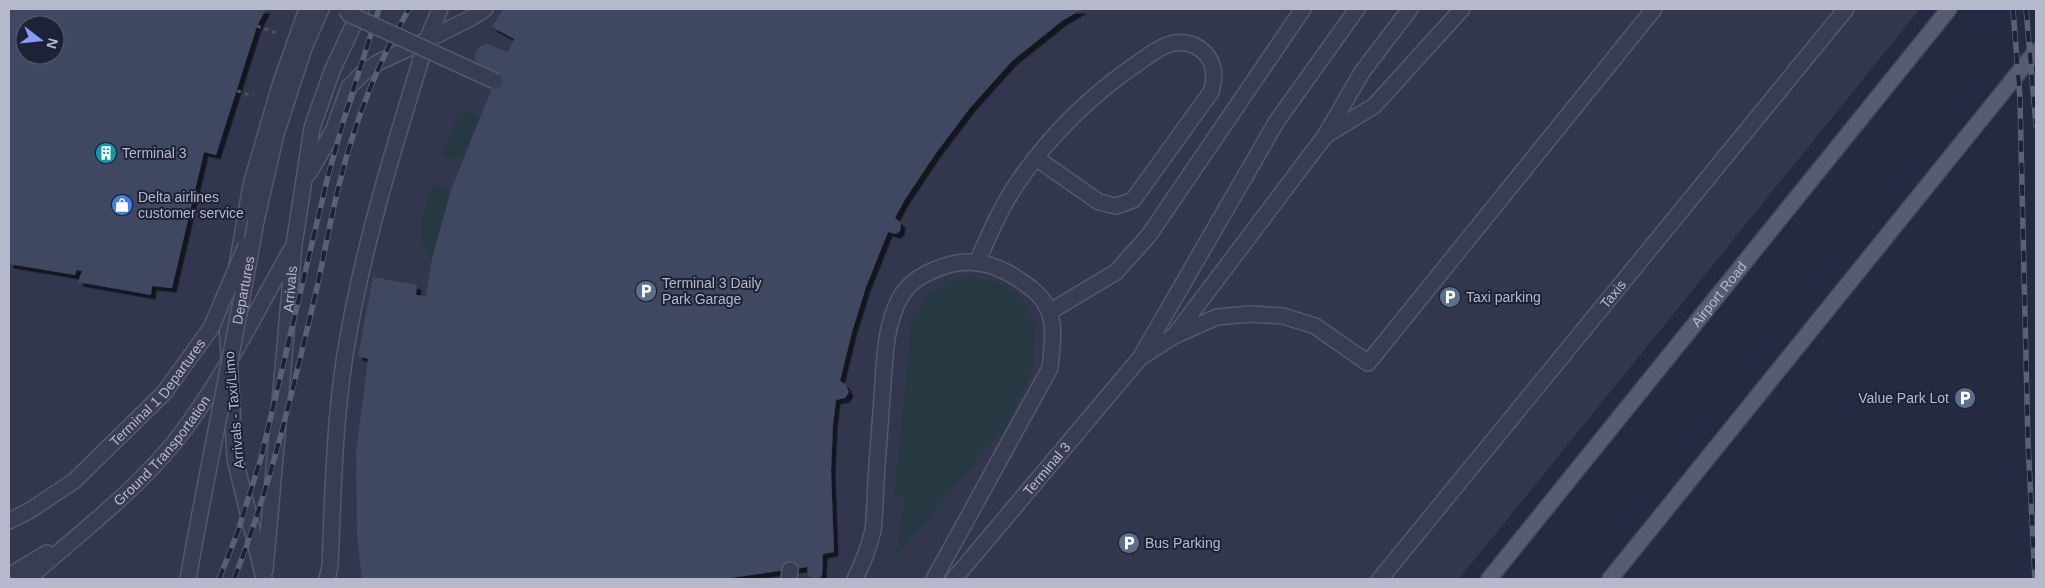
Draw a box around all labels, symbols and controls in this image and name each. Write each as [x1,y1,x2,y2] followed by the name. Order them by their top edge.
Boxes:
[15,15,65,65] north arrow
[43,37,62,51] text: N
[94,141,118,165] building icon: Terminal 3
[122,145,187,161] place label: Terminal 3
[138,189,244,221] place label: Delta airlines customer service
[110,193,134,217] shop icon: Delta airlines customer service
[229,255,258,326] street label: Departures
[1688,259,1750,330] street label: Airport Road
[280,265,300,313] street label: Arrivals
[662,275,762,307] place label: Terminal 3 Daily Park Garage
[1597,277,1629,312] street label: Taxis
[634,279,658,303] parking icon: Terminal 3 Daily Park Garage
[1438,285,1462,309] parking icon: Taxi parking
[1466,289,1541,305] place label: Taxi parking
[106,336,209,450] street label: Terminal 1 Departures
[221,350,247,469] street label: Arrivals - Taxi/Limo
[1953,386,1977,410] parking icon: Value Park Lot
[1858,390,1949,406] place label: Value Park Lot
[110,393,213,509] street label: Ground Transportation
[1020,439,1074,499] street label: Terminal 3
[1117,531,1141,555] parking icon: Bus Parking
[1145,535,1220,551] place label: Bus Parking

